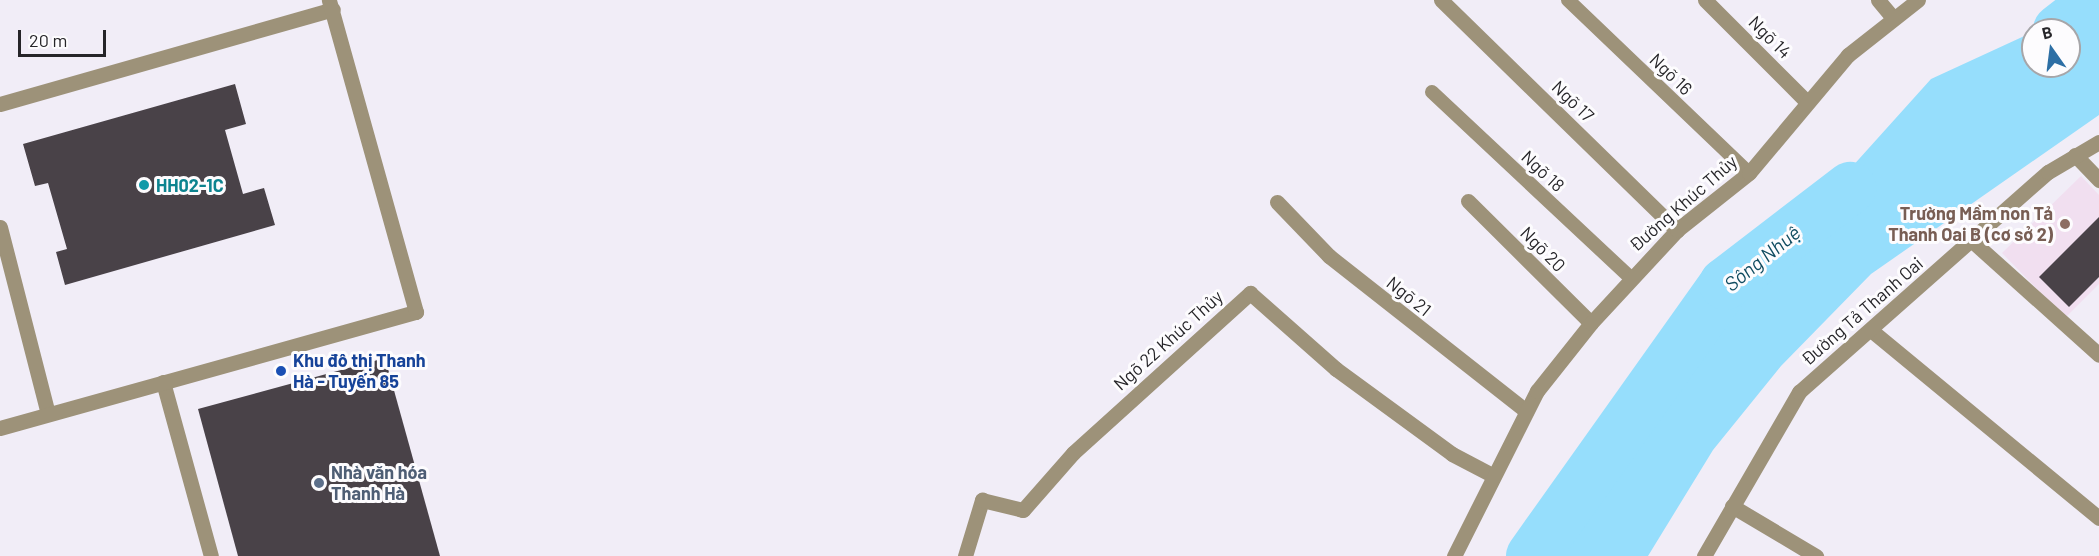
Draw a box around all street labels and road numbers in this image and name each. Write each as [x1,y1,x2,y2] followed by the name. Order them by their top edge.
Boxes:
[1744,11,1796,63] street label: Ngõ 14
[1645,49,1697,99] street label: Ngõ 16
[1548,76,1598,126] street label: Ngõ 17
[1517,146,1569,196] street label: Ngõ 18
[1625,150,1741,256] street label: Đường Khúc Thủy
[1516,222,1570,276] street label: Ngõ 20
[1797,252,1927,370] street label: Đường Tả Thanh Oai
[1382,272,1436,320] street label: Ngõ 21
[1109,285,1227,395] street label: Ngõ 22 Khúc Thủy

